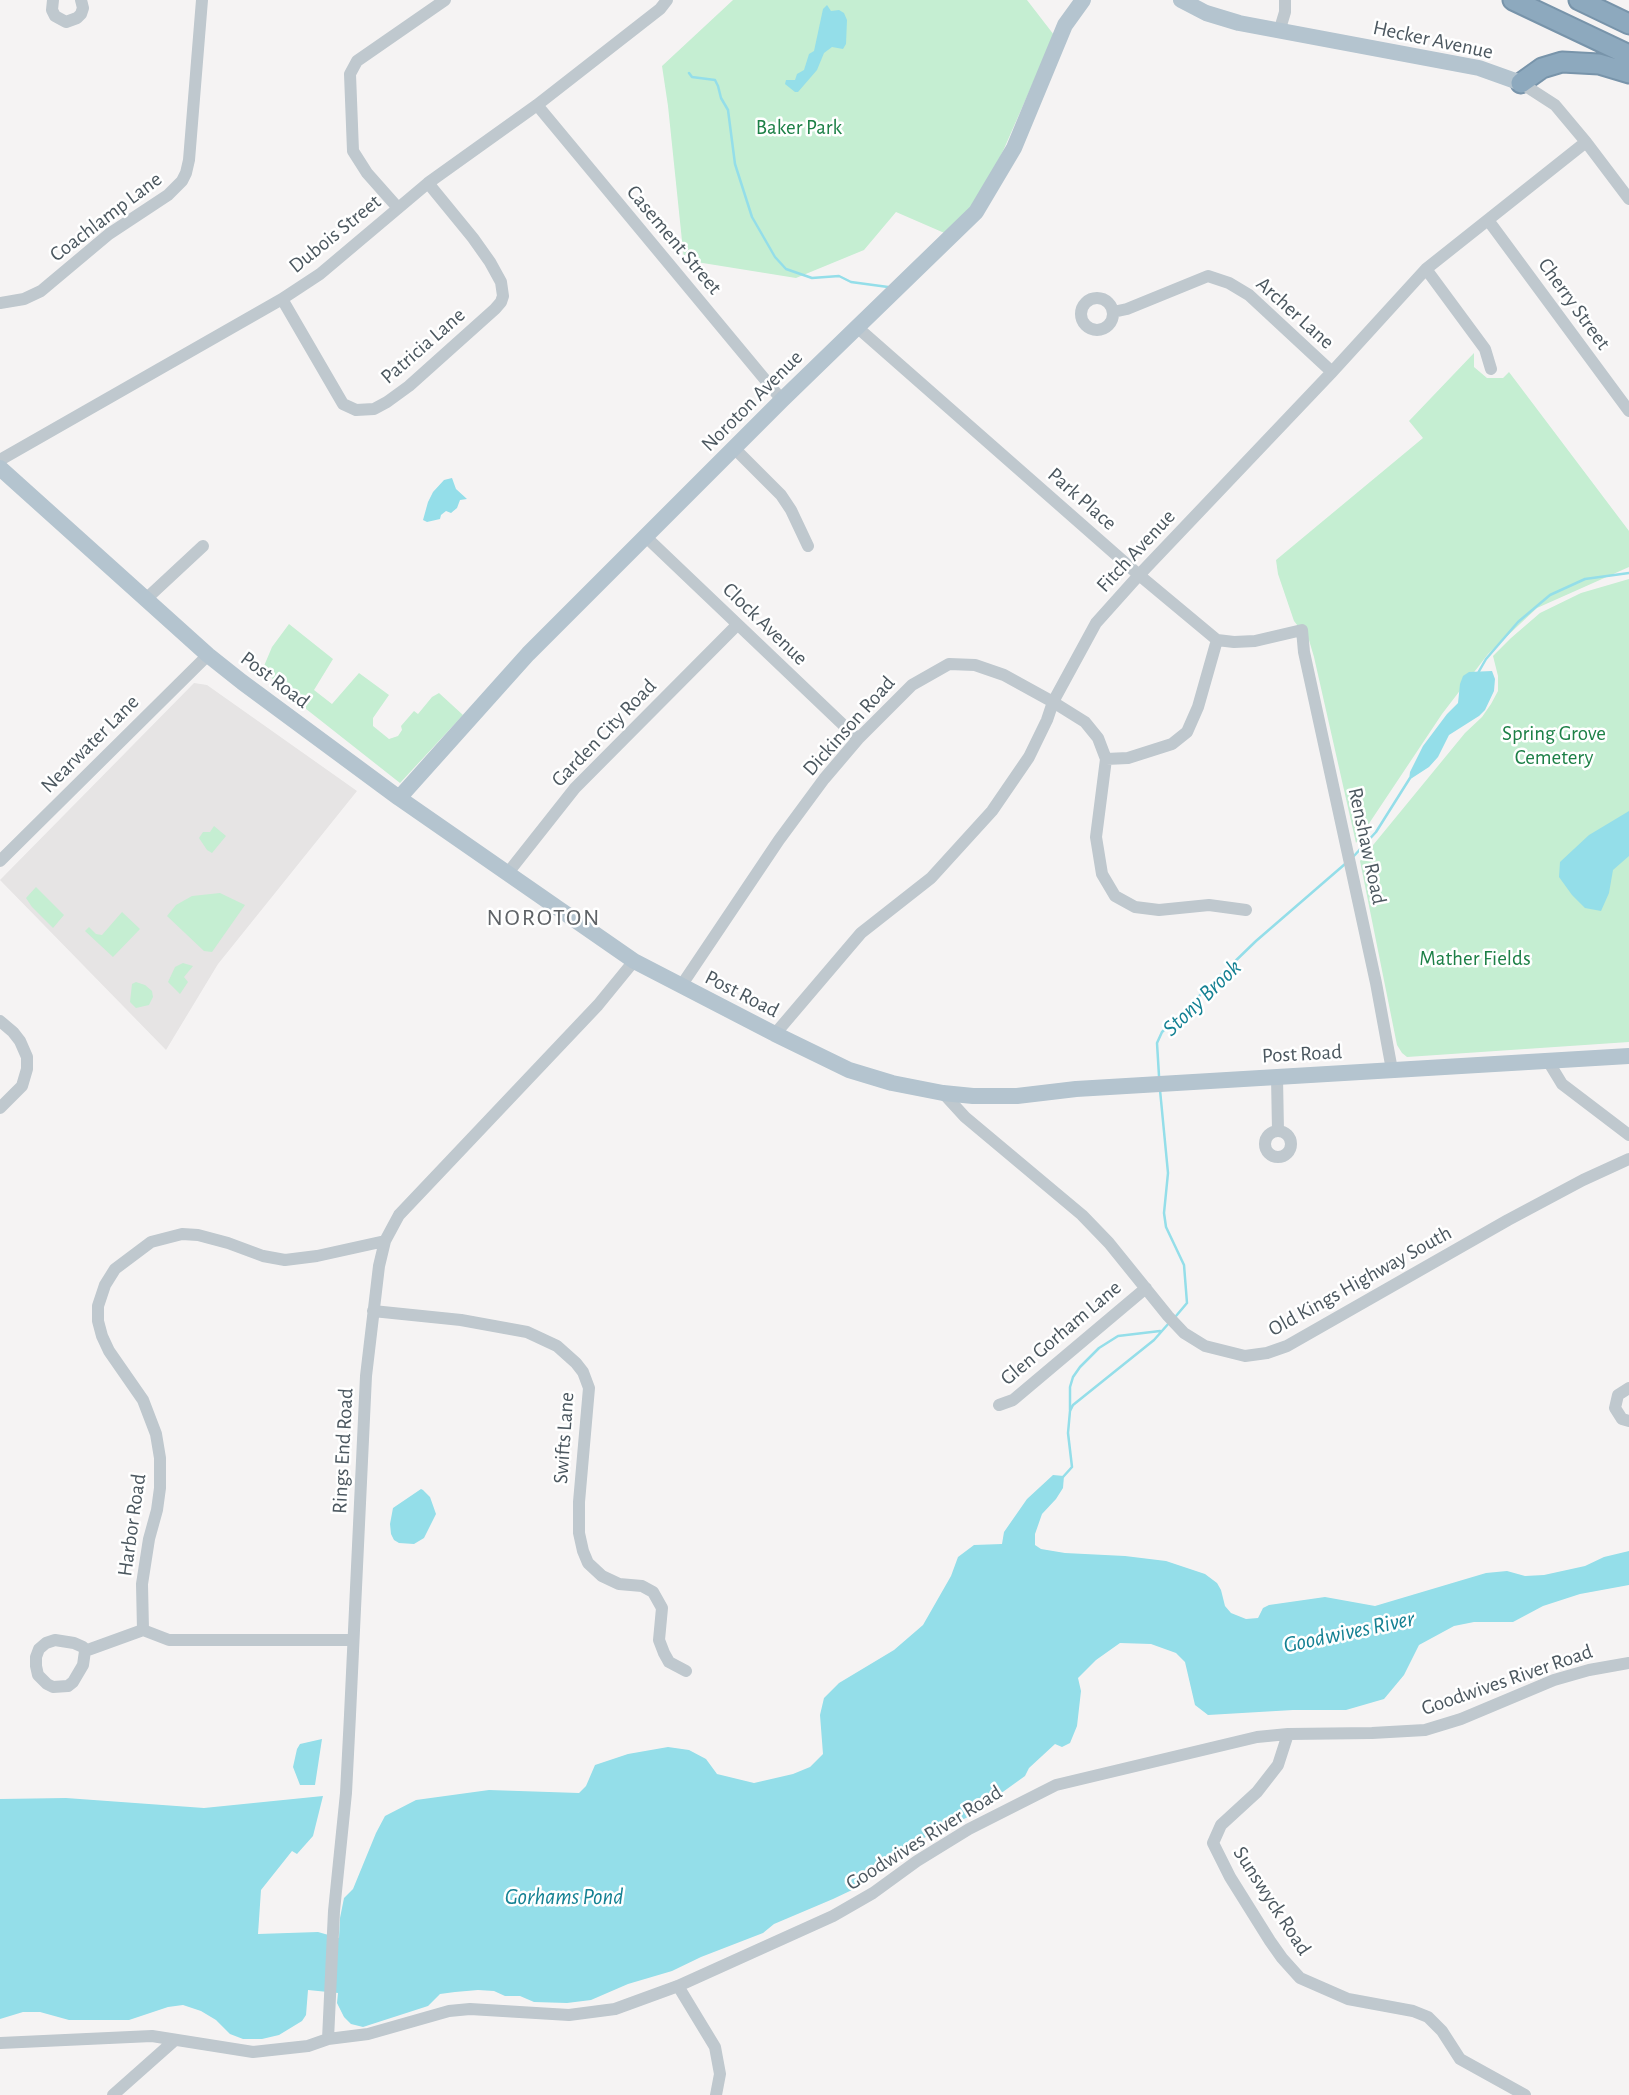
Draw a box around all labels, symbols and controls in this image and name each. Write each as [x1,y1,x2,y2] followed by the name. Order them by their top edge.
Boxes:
[1371,15,1495,65] street label: Hecker Avenue
[756,115,842,141] park label: Baker Park
[45,167,167,267] street label: Coachlamp Lane
[621,180,727,300] street label: Casement Street
[284,189,386,279] street label: Dubois Street
[1532,253,1616,355] street label: Cherry Street
[1251,271,1339,355] street label: Archer Lane
[376,302,470,390] street label: Patricia Lane
[696,345,808,457] street label: Noroton Avenue
[1042,462,1122,536] street label: Park Place
[1091,504,1181,598] street label: Fitch Avenue
[717,577,813,671] street label: Clock Avenue
[235,646,315,714] street label: Post Road
[797,671,901,781] street label: Dickinson Road
[546,674,662,792] street label: Garden City Road
[36,690,144,798] street label: Nearwater Lane
[1502,721,1606,771] park label: Spring Grove Cemetery
[1342,785,1392,907] street label: Renshaw Road
[487,904,601,932] district label: NOROTON
[1419,946,1531,972] park label: Mather Fields
[1157,954,1247,1042] water label: Stony Brook
[701,965,783,1023] street label: Post Road
[1261,1039,1343,1069] street label: Post Road
[1264,1220,1456,1342] street label: Old Kings Highway South
[995,1275,1127,1391] street label: Glen Gorham Lane
[327,1387,359,1515] street label: Rings End Road
[548,1391,580,1485] street label: Swifts Lane
[112,1472,152,1578] street label: Harbor Road
[1281,1605,1417,1659] water label: Goodwives River
[1418,1639,1596,1721] street label: Goodwives River Road
[841,1780,1007,1896] street label: Goodwives River Road
[1227,1842,1317,1960] street label: Sunswyck Road
[505,1883,623,1911] water label: Gorhams Pond

